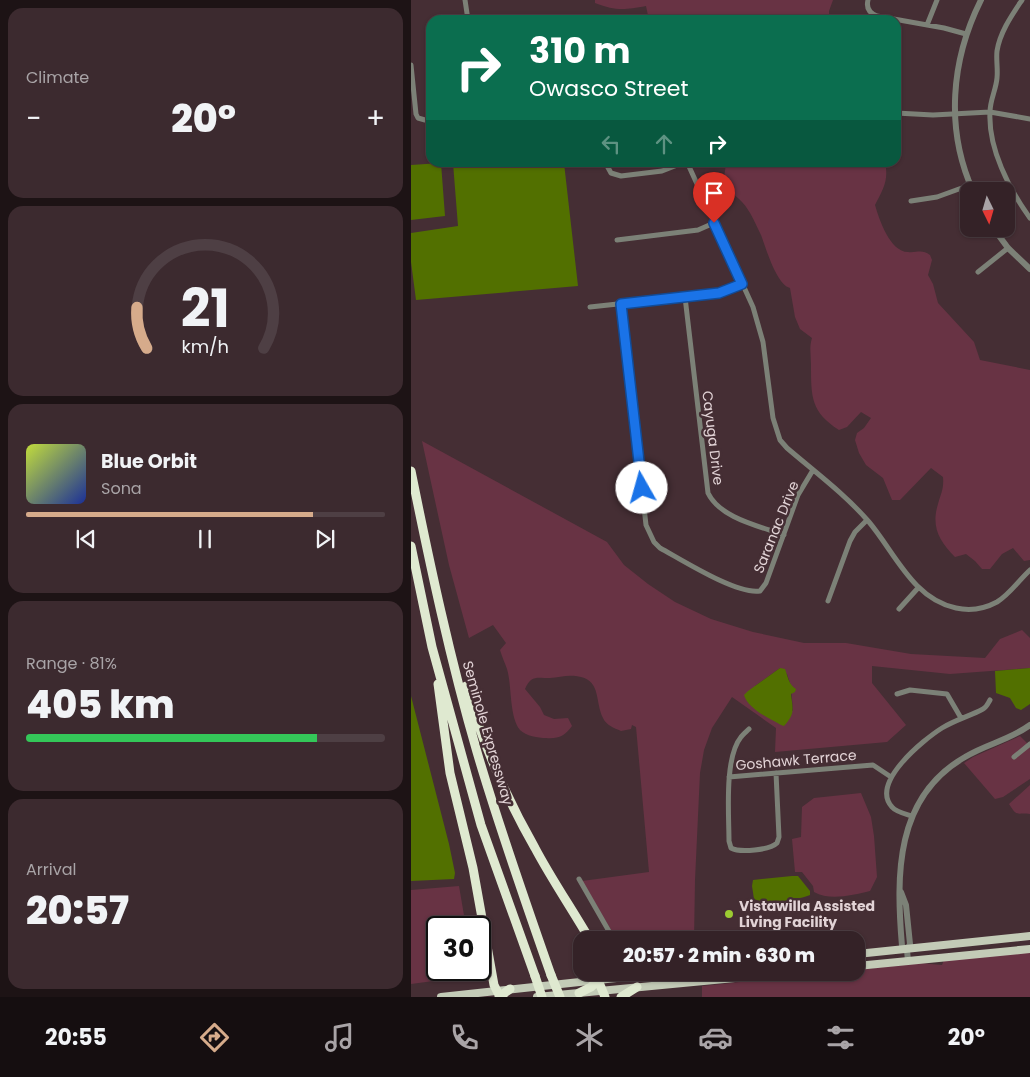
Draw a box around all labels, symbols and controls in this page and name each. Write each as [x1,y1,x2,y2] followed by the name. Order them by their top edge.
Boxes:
[529,26,631,75] text: 310 m
[446,35,511,100] icon: right
[26,66,89,89] text: Climate
[529,73,688,104] text: Owasco Street
[171,92,236,145] text: 20°
[26,99,41,138] text: −
[366,99,385,138] text: +
[597,130,625,158] icon: left
[650,130,678,158] icon: ahead
[703,130,731,158] icon: right
[693,172,735,223] pin
[700,179,728,207] icon: arrive
[960,182,1015,238] north arrow
[960,182,1015,237] map controls
[181,272,230,345] text: 21
[182,334,229,359] text: km/h
[697,390,729,487] street label: Cayuga Drive
[101,448,197,475] text: Blue Orbit
[615,461,667,513] position arrow
[101,477,142,500] text: Sona
[748,477,804,576] street label: Saranac Drive
[72,525,100,553] icon: previous
[191,525,219,553] icon: pause
[311,525,339,553] icon: next
[26,652,117,675] text: Range · 81%
[458,659,518,808] street label: Seminole Expressway
[26,678,175,731] text: 405 km
[735,745,858,775] street label: Goshawk Terrace
[26,858,76,881] text: Arrival
[26,884,129,937] text: 20:57
[739,896,875,932] place label: Vistawilla Assisted Living Facility
[723,908,735,920] marker: Vistawilla Assisted Living Facility
[426,916,491,981] speed limit sign: 30
[623,942,815,969] text: 20:57 · 2 min · 630 m
[197,1020,232,1055] icon: directions
[322,1020,357,1055] icon: music
[447,1020,482,1055] icon: phone
[572,1020,607,1055] icon: climate
[698,1020,733,1055] icon: car
[823,1020,858,1055] icon: filters
[45,1022,107,1053] text: 20:55
[948,1022,985,1053] text: 20°

